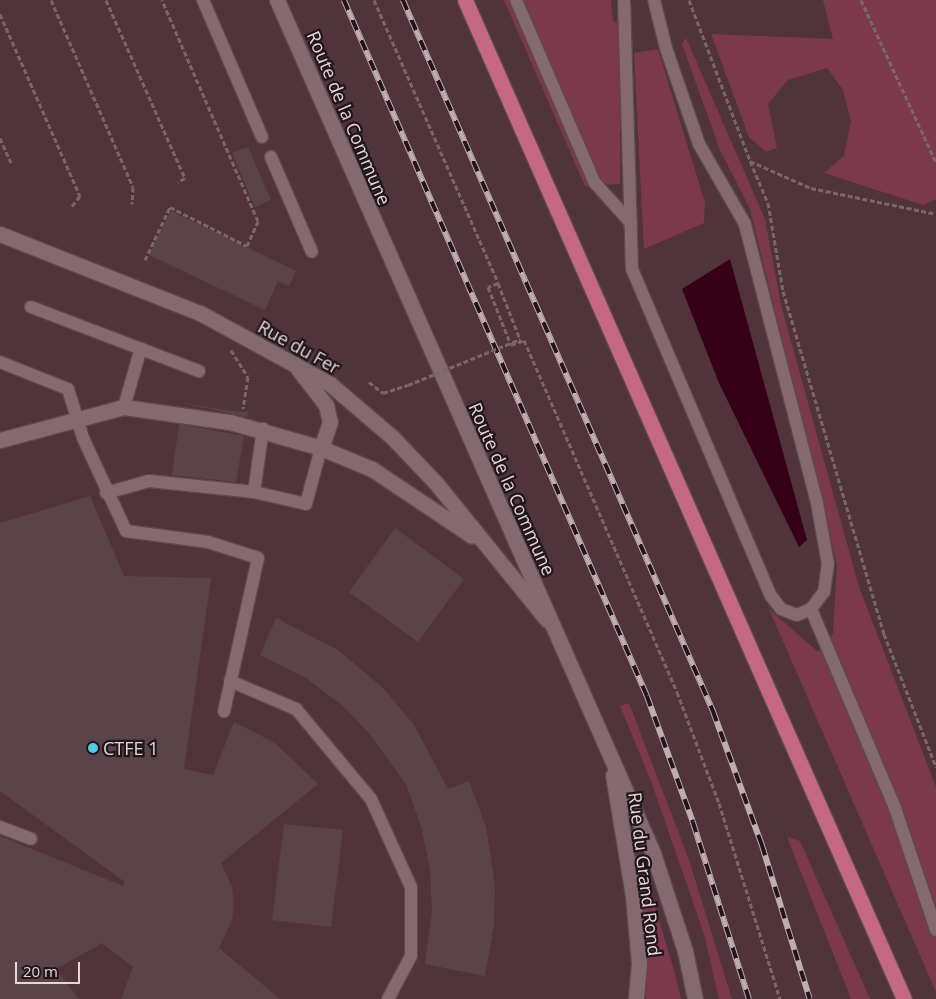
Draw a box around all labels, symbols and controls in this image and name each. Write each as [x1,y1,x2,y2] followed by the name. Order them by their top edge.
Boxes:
[303,28,395,208] street label: Route de la Commune
[254,316,344,378] street label: Rue du Fer
[464,399,560,579] street label: Route de la Commune
[103,737,159,759] place label: CTFE 1
[87,742,99,754] marker: CTFE 1
[624,791,666,957] street label: Rue du Grand Rond
[18,952,82,984] scale bar
[23,961,58,981] text: 20 m

